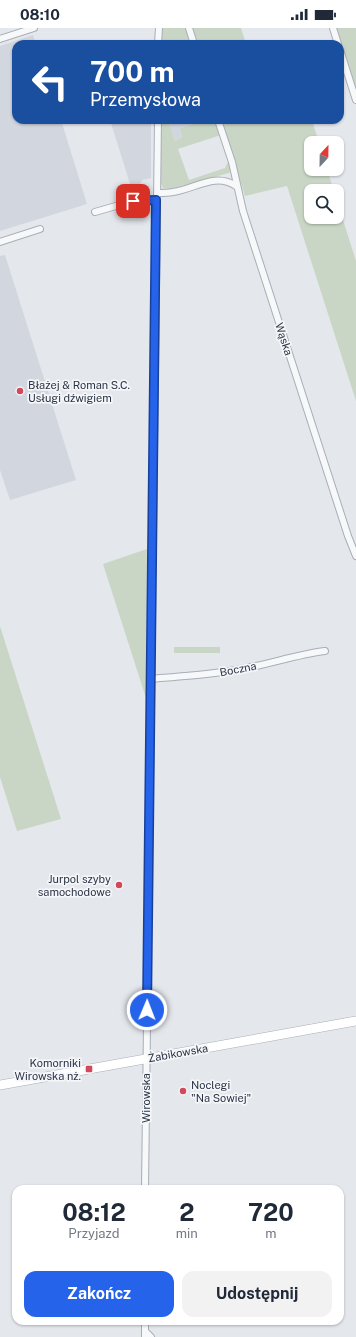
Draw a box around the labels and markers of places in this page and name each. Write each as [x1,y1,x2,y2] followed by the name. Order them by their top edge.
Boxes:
[116,184,150,218] pin
[28,379,130,404] place label: Błażej & Roman S.C. Usługi dźwigiem
[15,386,25,396] marker: Błażej & Roman S.C. Usługi dźwigiem
[38,873,111,898] place label: Jurpol szyby samochodowe
[114,880,124,890] marker: Jurpol szyby samochodowe
[14,1057,81,1082] place label: Komorniki Wirowska nż.
[84,1064,94,1074] marker: Komorniki Wirowska nż.
[191,1079,251,1104] place label: Noclegi "Na Sowiej"
[178,1086,188,1096] marker: Noclegi "Na Sowiej"

